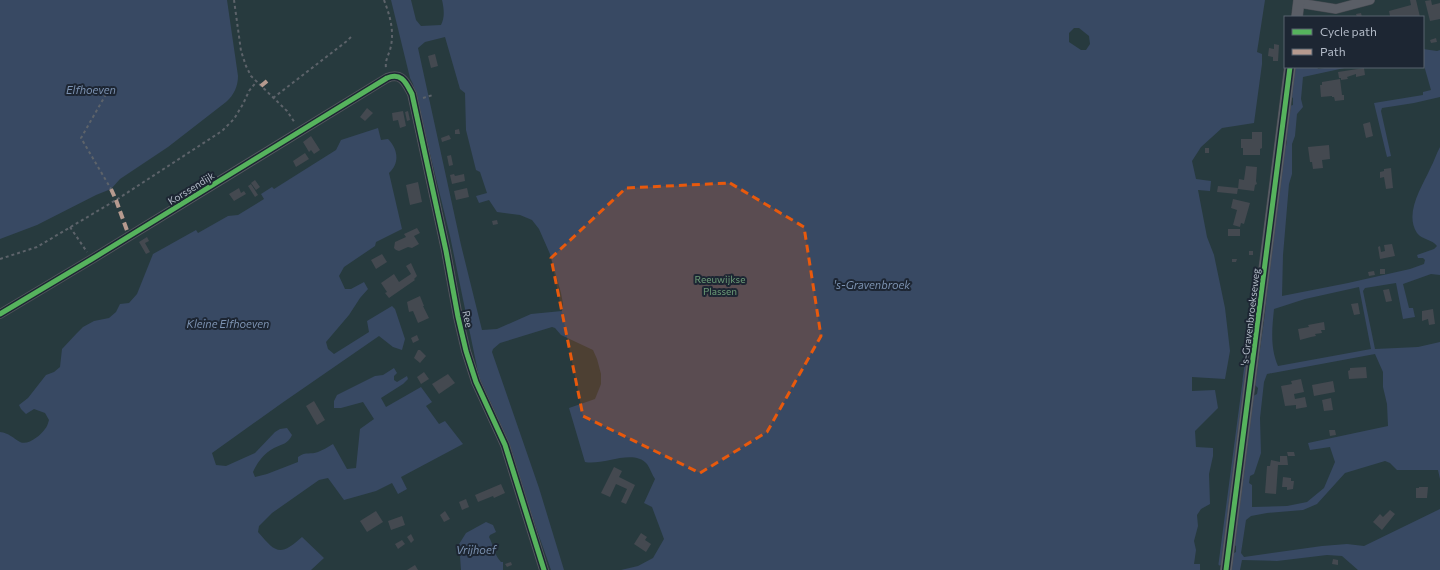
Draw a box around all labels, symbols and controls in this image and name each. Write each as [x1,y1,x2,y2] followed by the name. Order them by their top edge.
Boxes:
[1284,16,1424,68] legend
[1320,24,1377,38] text: Cycle path
[1320,44,1346,58] text: Path
[66,83,116,96] water label: Elfhoeven
[166,169,217,207] street label: Korssendijk
[1238,267,1262,366] street label: 's-Gravenbroekseweg
[695,273,745,297] park label: Reeuwijkse Plassen
[834,278,911,291] water label: 's-Gravenbroek
[460,309,476,329] street label: Ree
[187,317,269,330] water label: Kleine Elfhoeven
[456,543,498,556] water label: Vrijhoef

